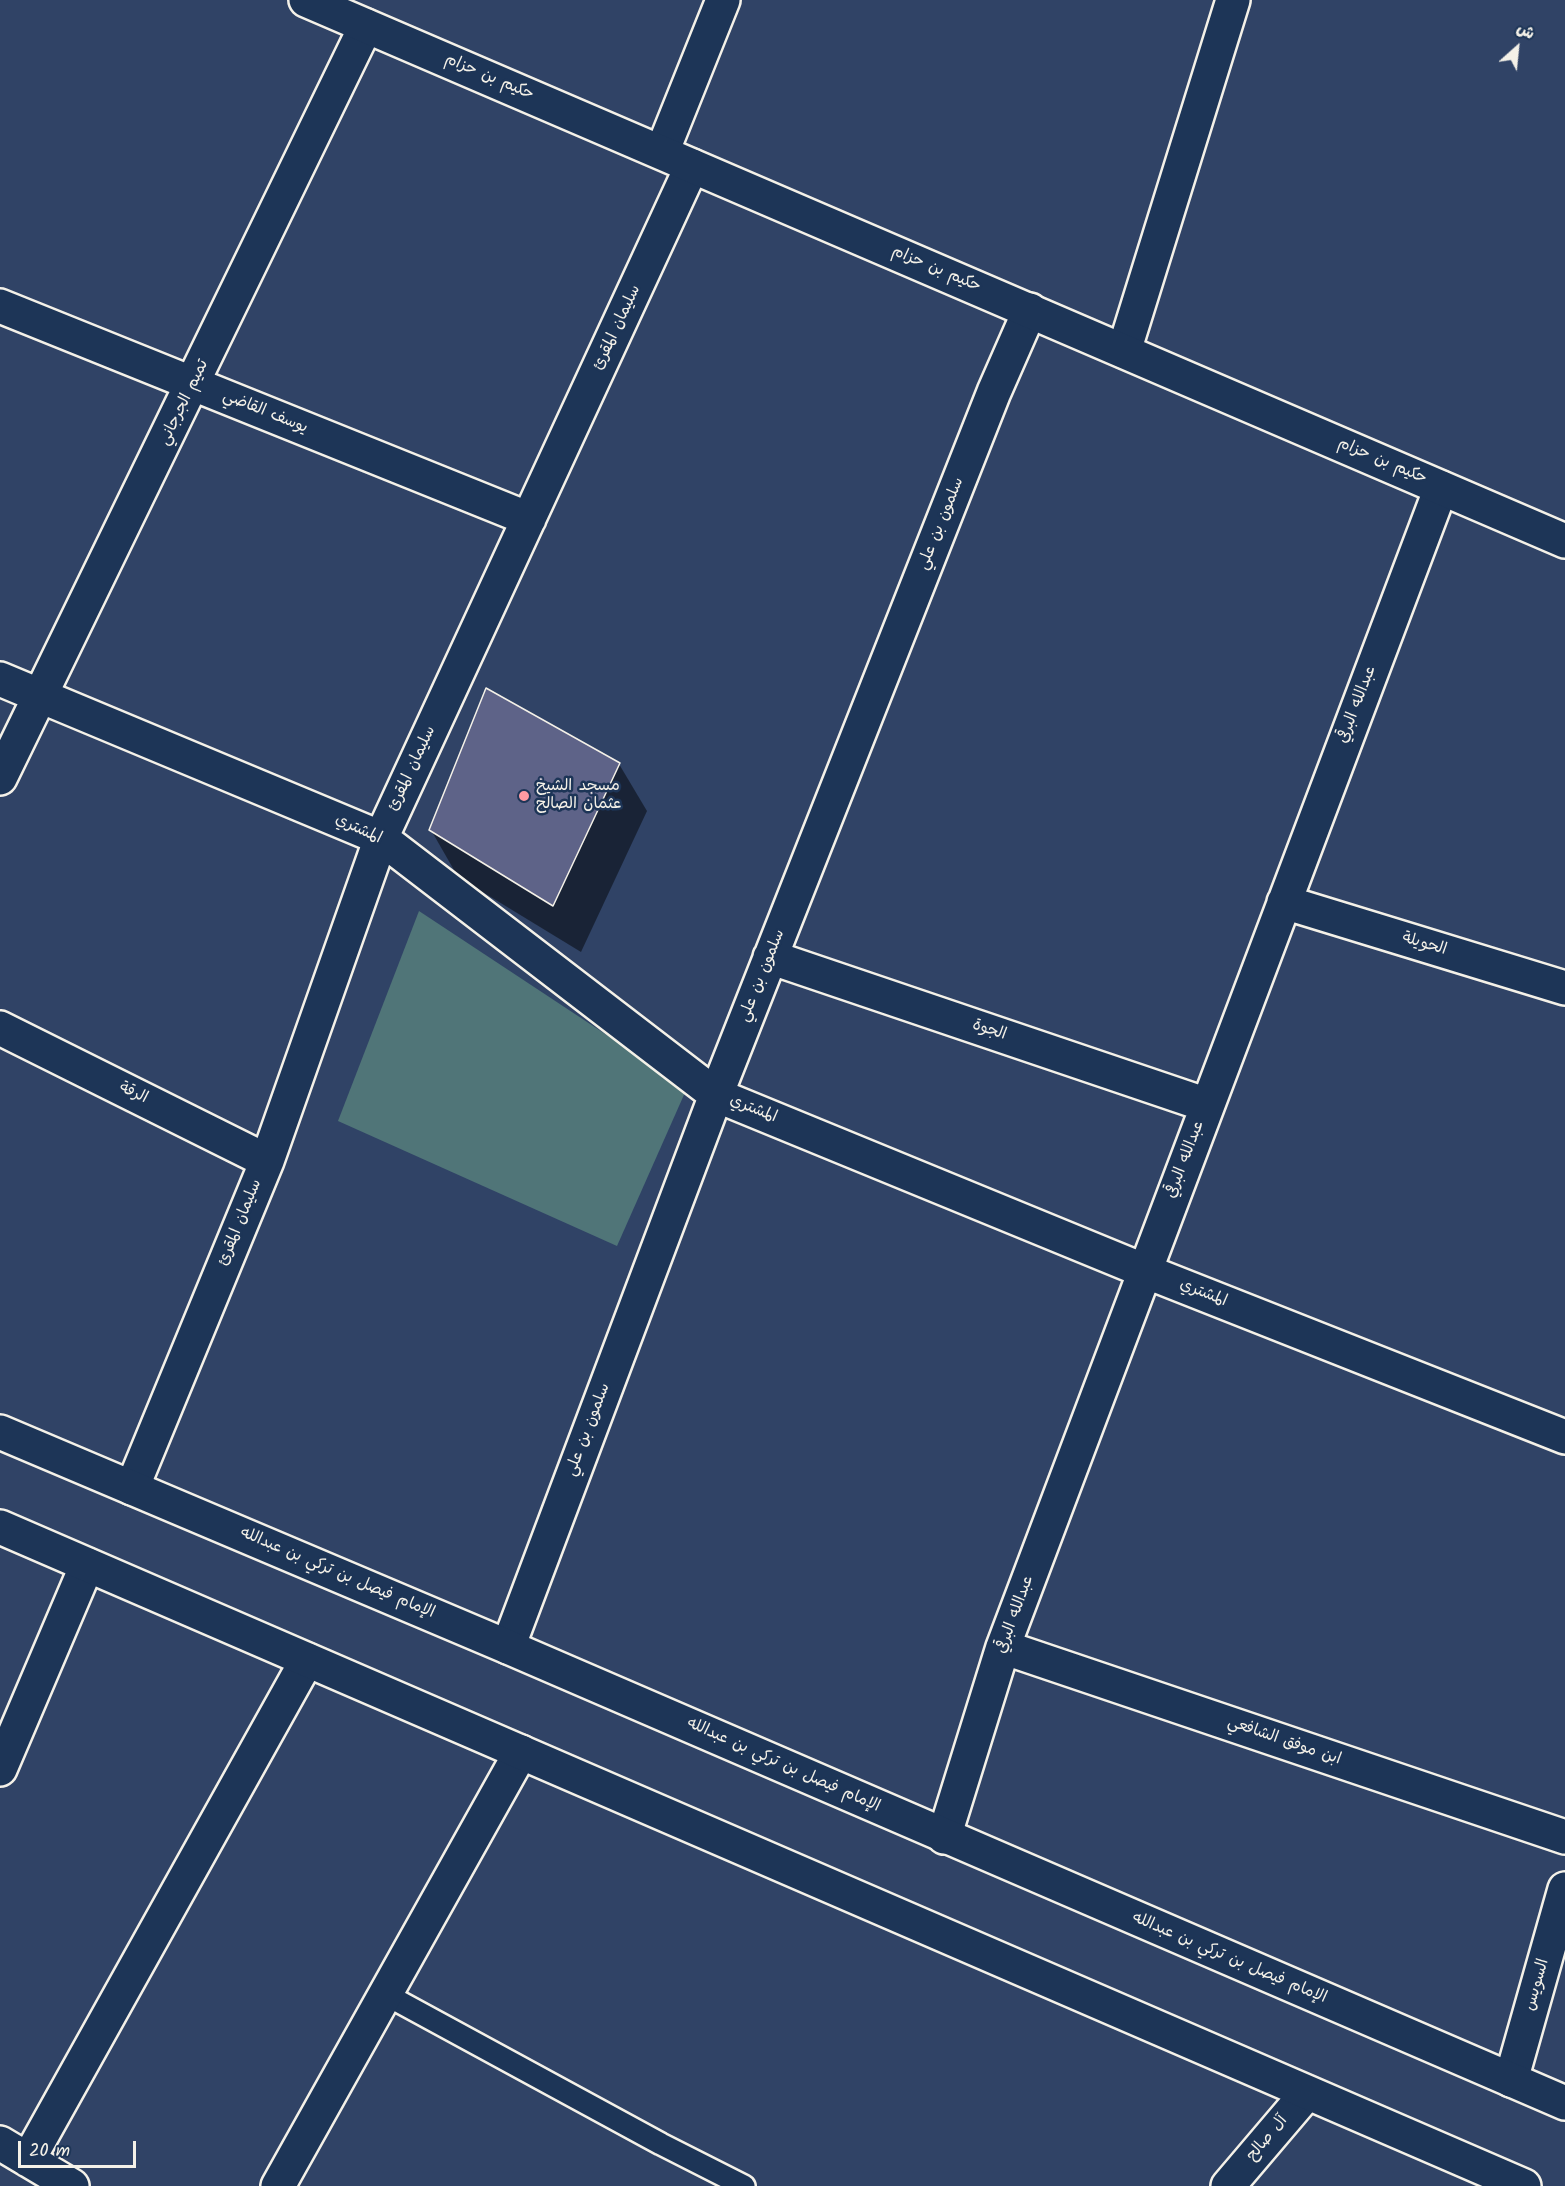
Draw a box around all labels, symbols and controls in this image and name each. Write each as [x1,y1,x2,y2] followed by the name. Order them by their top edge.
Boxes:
[1512,16,1539,47] text: ش
[1487,18,1547,78] north arrow
[442,51,536,105] street label: حكيم بن حزام
[889,243,983,297] street label: حكيم بن حزام
[590,282,646,374] street label: سليمان المقرئ
[156,357,214,449] street label: تميم الجرجاني
[220,387,310,439] street label: يوسف القاضي
[1335,435,1429,489] street label: حكيم بن حزام
[915,475,969,573] street label: سلمون بن علي
[1334,664,1382,746] street label: عبدالله البرقي
[385,723,441,815] street label: سليمان المقرئ
[536,777,621,815] place label: مسجد الشيخ عثمان الصالح
[517,789,531,803] marker: مسجد الشيخ عثمان الصالح
[332,811,384,849] street label: المشتري
[736,927,790,1025] street label: سلمون بن علي
[1399,929,1449,961] street label: الحويلة
[970,1016,1008,1046] street label: الجوة
[116,1079,150,1109] street label: الرقة
[726,1092,780,1128] street label: المشتري
[1162,1119,1210,1201] street label: عبدالله البرقي
[215,1177,267,1269] street label: سليمان المقرئ
[1176,1276,1230,1312] street label: المشتري
[562,1381,616,1479] street label: سلمون بن علي
[237,1524,437,1624] street label: الإمام فيصل بن تركي بن عبدالله
[993,1573,1039,1657] street label: عبدالله البرقي
[1225,1714,1343,1770] street label: ابن موفق الشافعي
[683,1715,883,1817] street label: الإمام فيصل بن تركي بن عبدالله
[1129,1909,1329,2009] street label: الإمام فيصل بن تركي بن عبدالله
[1521,1957,1555,2013] street label: السويس
[1243,2112,1293,2166] street label: آل صالح
[21,2129,140,2167] scale bar
[29,2137,70,2166] text: 20 m

